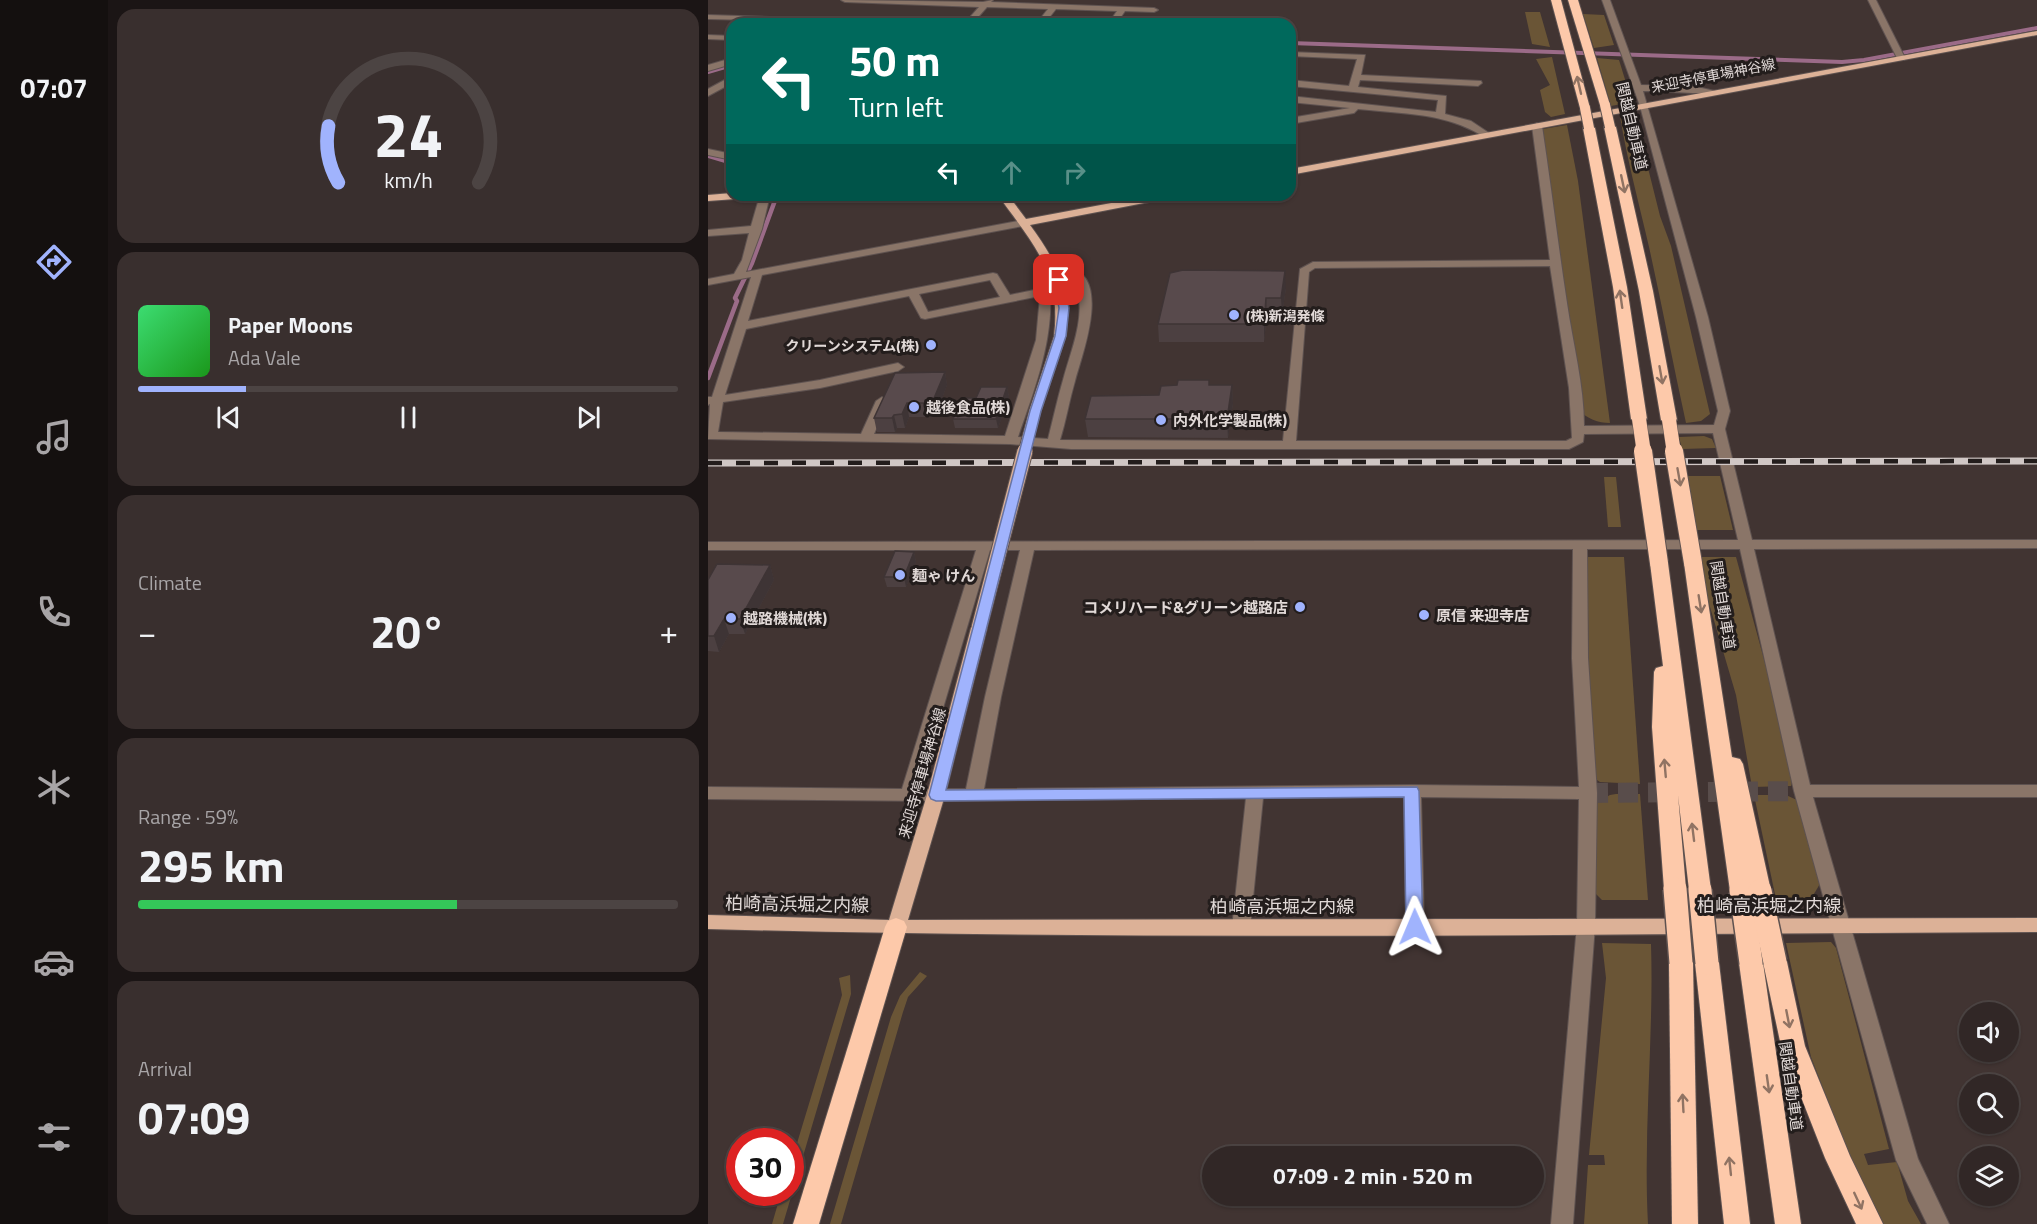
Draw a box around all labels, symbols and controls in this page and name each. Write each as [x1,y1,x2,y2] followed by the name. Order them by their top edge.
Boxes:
[849,28,941,92] text: 50 m
[750,42,828,120] icon: left
[1649,53,1777,97] street label: 来迎寺停車場神谷線
[20,67,88,108] text: 07:07
[1573,75,1585,94] one-way arrow
[1611,80,1653,172] street label: 関越自動車道
[373,86,443,181] text: 24
[849,86,943,127] text: Turn left
[932,156,965,189] icon: left
[995,156,1028,189] icon: ahead
[1058,156,1091,189] icon: right
[384,164,432,196] text: km/h
[1617,174,1629,193] one-way arrow
[33,241,75,283] icon: directions
[1033,254,1084,305] pin
[1042,263,1075,296] icon: arrive
[1616,290,1627,310] one-way arrow
[1246,305,1325,326] place label: (株)新潟発條
[228,308,353,342] text: Paper Moons
[1227,308,1241,322] marker: (株)新潟発條
[785,335,919,356] place label: クリーンシステム(株)
[924,338,938,352] marker: クリーンシステム(株)
[228,342,301,373] text: Ada Vale
[1656,365,1667,384] one-way arrow
[926,396,1011,419] place label: 越後食品(株)
[907,400,921,414] marker: 越後食品(株)
[212,401,245,434] icon: previous
[392,401,425,434] icon: pause
[572,401,605,434] icon: next
[1173,409,1288,432] place label: 内外化学製品(株)
[1154,413,1168,427] marker: 内外化学製品(株)
[33,416,75,458] icon: music
[1674,467,1685,487] one-way arrow
[1705,559,1741,651] street label: 関越自動車道
[912,564,975,587] place label: 麺ゃ けん
[138,567,202,598] text: Climate
[893,568,907,582] marker: 麺ゃ けん
[33,591,75,633] icon: phone
[1695,594,1706,613] one-way arrow
[1083,596,1288,619] place label: コメリハード&グリーン越路店
[370,597,446,665] text: 20°
[1293,600,1307,614] marker: コメリハード&グリーン越路店
[1436,604,1529,627] place label: 原信 来迎寺店
[138,607,156,657] text: −
[660,607,678,657] text: +
[743,607,828,630] place label: 越路機械(株)
[1417,608,1431,622] marker: 原信 来迎寺店
[724,611,738,625] marker: 越路機械(株)
[892,705,952,841] street label: 来迎寺停車場神谷線
[1660,758,1671,778] one-way arrow
[33,766,75,808] icon: climate
[138,801,238,832] text: Range · 59%
[1687,823,1698,843] one-way arrow
[138,831,284,899] text: 295 km
[725,889,869,919] street label: 柏崎高浜堀之内線
[1697,892,1841,919] street label: 柏崎高浜堀之内線
[1210,893,1354,920] street label: 柏崎高浜堀之内線
[1383,895,1447,959] position arrow
[33,941,75,983] icon: car
[1959,1002,2019,1206] map controls
[1959,1002,2019,1062] button: sound
[1783,1009,1794,1029] one-way arrow
[1773,1040,1809,1132] street label: 関越自動車道
[138,1053,192,1084] text: Arrival
[1763,1073,1774,1093] one-way arrow
[1959,1074,2019,1134] button: search
[138,1083,250,1151] text: 07:09
[1677,1093,1688,1113] one-way arrow
[33,1116,75,1158] icon: filters
[726,1128,804,1206] speed limit sign: 30
[1959,1146,2019,1206] button: layers
[1725,1156,1736,1176] one-way arrow
[1273,1159,1473,1193] text: 07:09 · 2 min · 520 m
[1853,1191,1865,1209] one-way arrow

